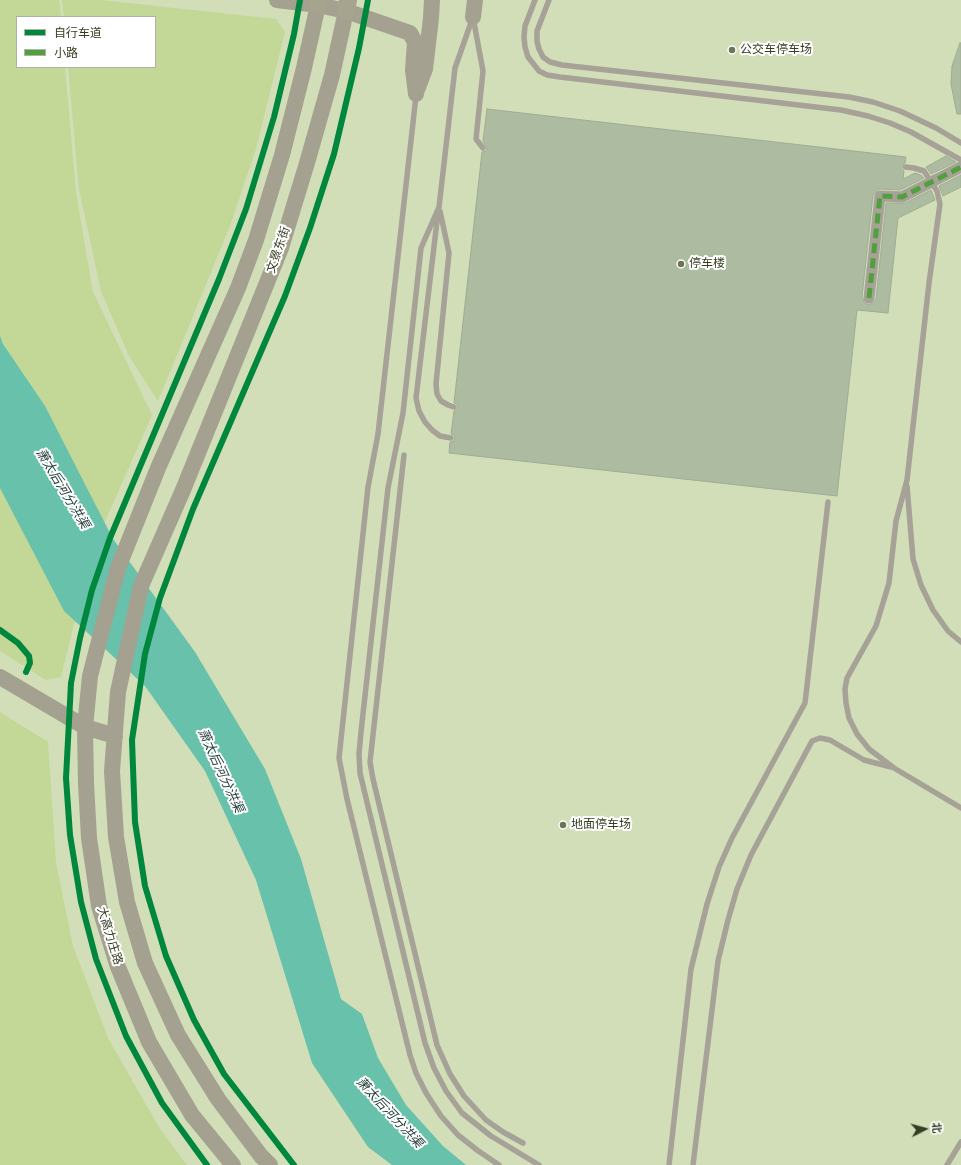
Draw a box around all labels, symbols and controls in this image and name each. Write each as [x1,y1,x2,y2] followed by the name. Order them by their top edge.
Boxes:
[16,16,156,68] legend
[54,23,102,42] text: 自行车道
[54,43,78,62] text: 小路
[740,43,812,57] place label: 公交车停车场
[727,45,737,55] marker: 公交车停车场
[264,225,294,275] street label: 文景东街
[689,257,725,271] place label: 停车楼
[676,259,686,269] marker: 停车楼
[32,446,92,532] water label: 萧太后河分洪渠
[194,726,246,816] water label: 萧太后河分洪渠
[571,818,631,832] place label: 地面停车场
[558,820,568,830] marker: 地面停车场
[93,905,125,967] street label: 大高力庄路
[352,1074,426,1152] water label: 萧太后河分洪渠
[905,1109,945,1149] north arrow
[928,1121,945,1134] text: 北

